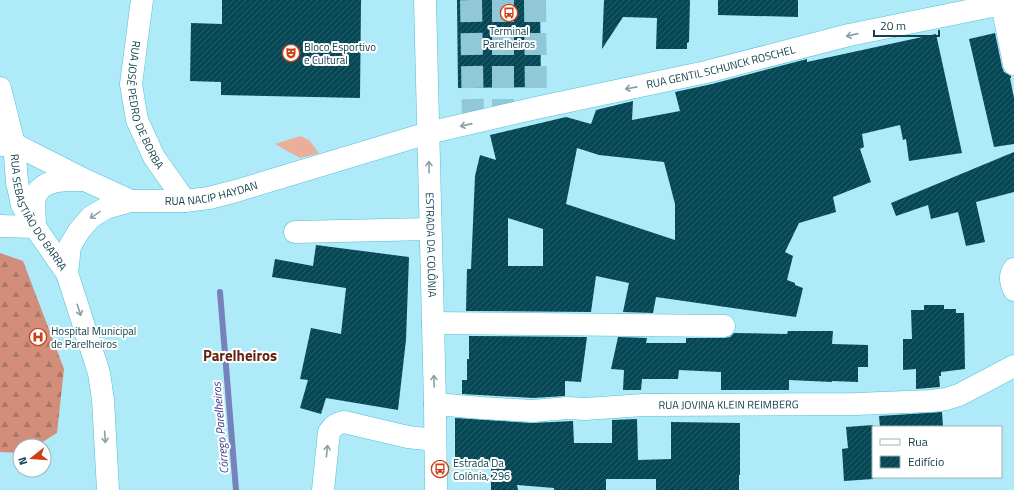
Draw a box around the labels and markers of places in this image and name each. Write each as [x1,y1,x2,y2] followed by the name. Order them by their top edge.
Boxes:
[499,3,519,23] bus stop icon: Terminal Parelheiros
[483,23,535,52] place label: Terminal Parelheiros
[304,39,376,68] place label: Bloco Esportivo e Cultural
[281,43,301,63] theatre icon: Bloco Esportivo e Cultural
[51,323,136,352] place label: Hospital Municipal de Parelheiros
[28,327,48,347] hospital icon: Hospital Municipal de Parelheiros
[453,455,510,484] place label: Estrada Da Colônia, 296
[430,459,450,479] bus stop icon: Estrada Da Colônia, 296

